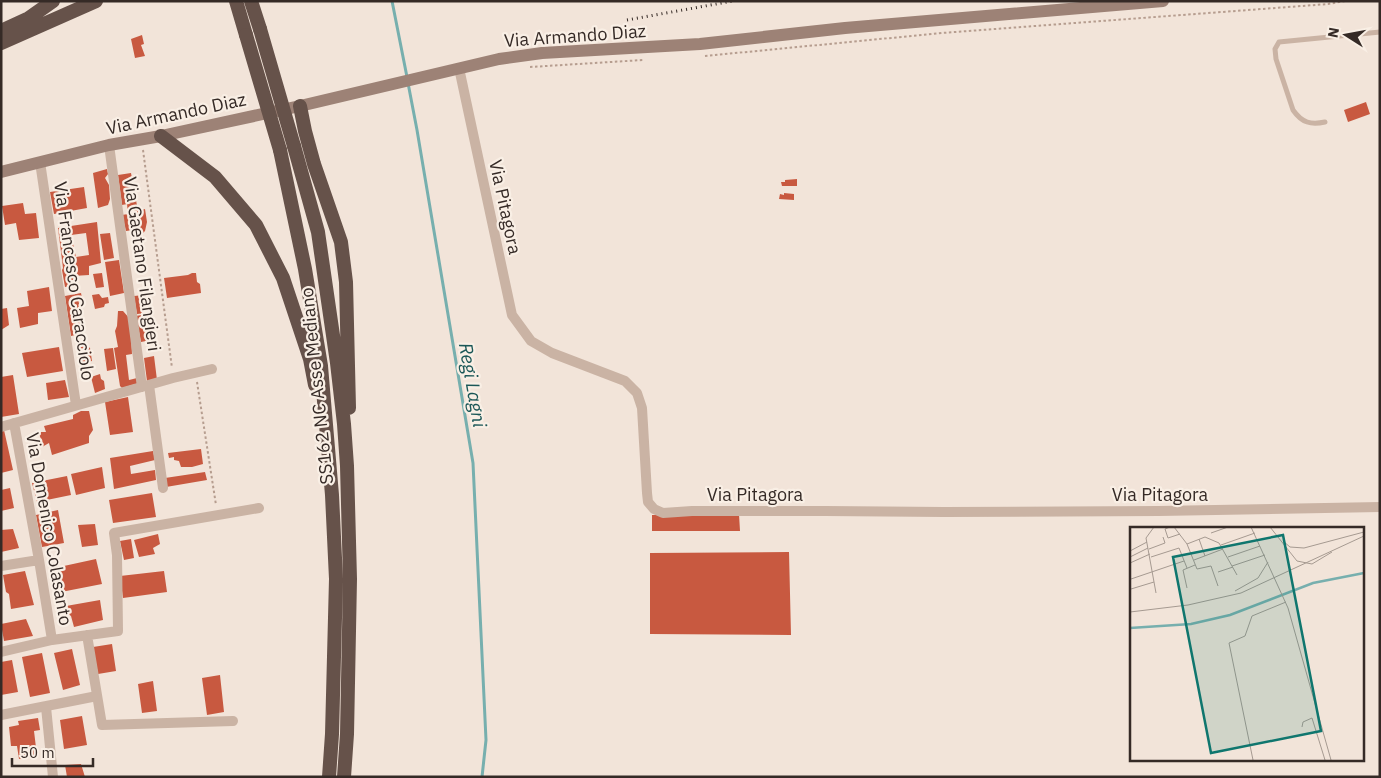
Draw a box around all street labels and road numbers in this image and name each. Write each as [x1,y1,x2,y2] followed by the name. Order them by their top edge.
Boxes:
[503,19,647,52] street label: Via Armando Diaz
[104,87,248,140] street label: Via Armando Diaz
[484,157,527,257] street label: Via Pitagora
[119,175,166,353] street label: Via Gaetano Filangieri
[49,180,100,382] street label: Via Francesco Caracciolo
[295,286,338,486] street label: SS162 NC Asse Mediano
[21,431,78,627] street label: Via Domenico Colasanto
[707,483,804,506] street label: Via Pitagora
[1112,483,1209,506] street label: Via Pitagora

